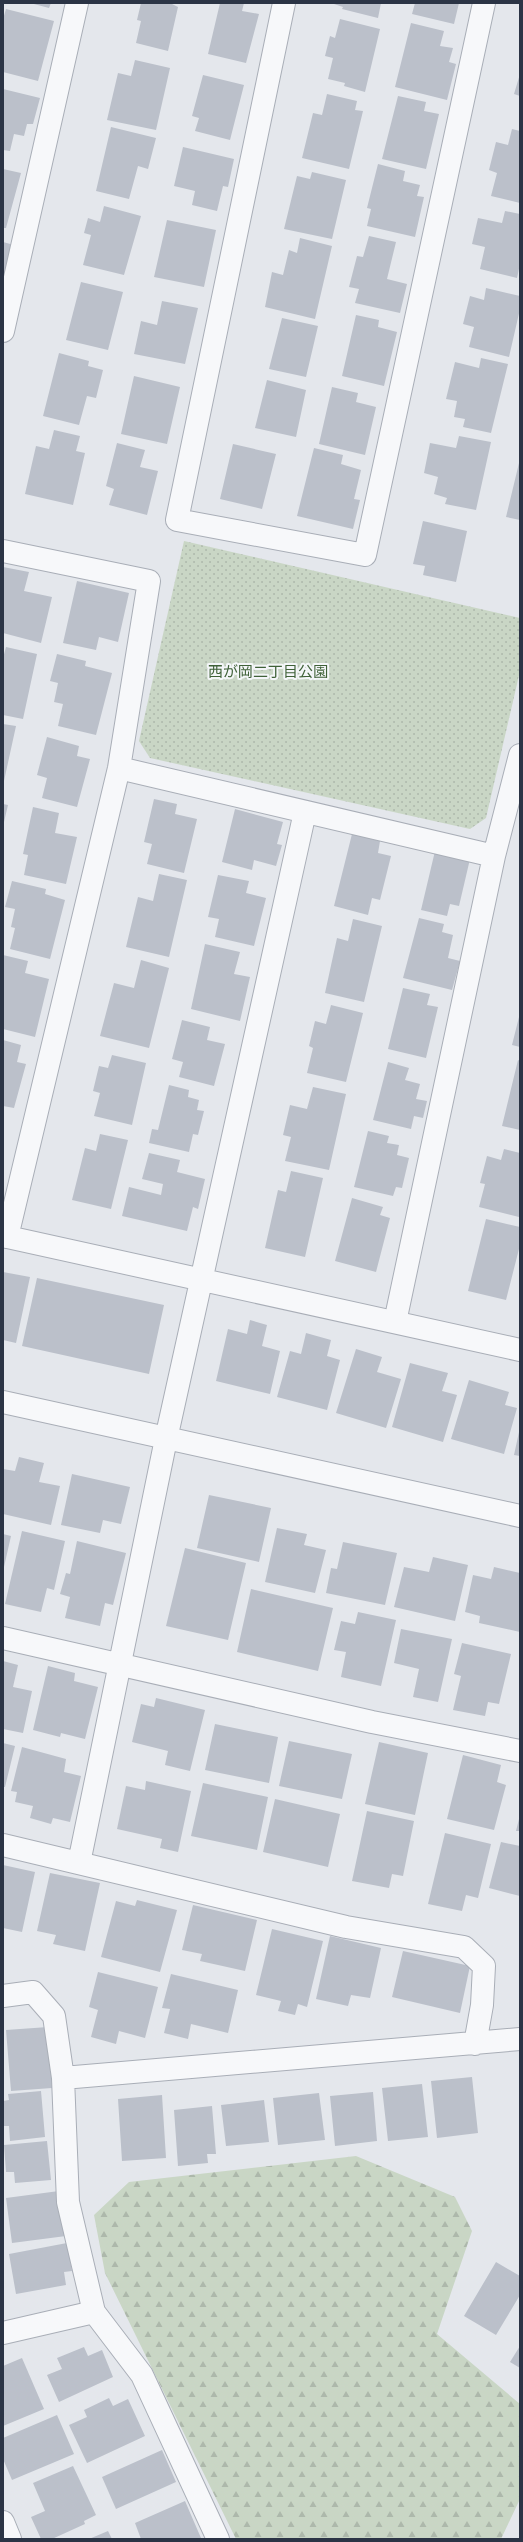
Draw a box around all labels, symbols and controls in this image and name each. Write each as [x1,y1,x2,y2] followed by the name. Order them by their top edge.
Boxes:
[208,663,328,682] park label: 西が岡二丁目公園

